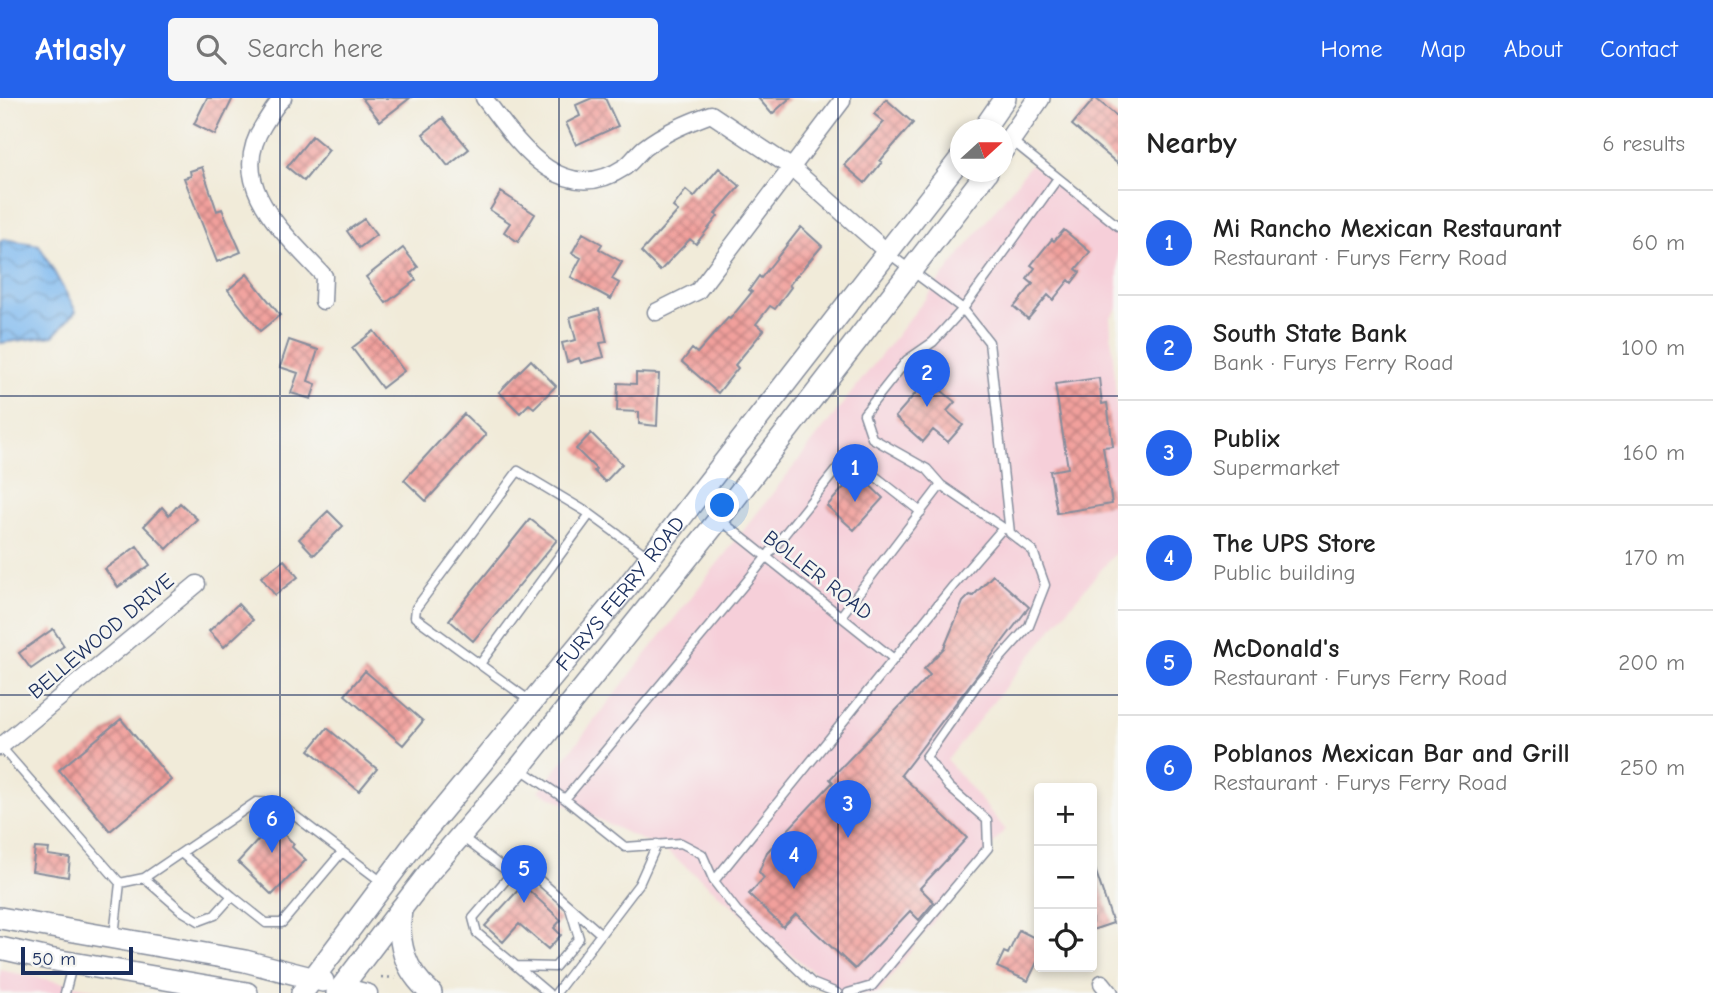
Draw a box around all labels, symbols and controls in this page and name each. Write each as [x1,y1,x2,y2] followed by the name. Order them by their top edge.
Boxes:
[168,18,658,81] search box
[35,30,126,68] text: Atlasly
[192,30,230,68] icon: search
[248,34,383,64] text: Search here
[1321,35,1382,63] text: Home
[1420,35,1466,63] text: Map
[1504,35,1562,63] text: About
[1600,35,1678,63] text: Contact
[950,119,1013,182] north arrow
[1146,126,1237,161] text: Nearby
[1602,130,1685,157] text: 6 results
[1213,214,1561,244] text: Mi Rancho Mexican Restaurant
[1164,229,1174,256] text: 1
[1632,229,1685,256] text: 60 m
[1213,244,1507,271] text: Restaurant · Furys Ferry Road
[1213,319,1407,349] text: South State Bank
[1163,334,1175,361] text: 2
[1621,334,1685,361] text: 100 m
[904,349,950,407] pin: 2
[1213,349,1453,376] text: Bank · Furys Ferry Road
[1213,424,1280,454] text: Publix
[1163,439,1175,466] text: 3
[1623,439,1685,466] text: 160 m
[832,444,878,502] pin: 1
[1213,454,1339,481] text: Supermarket
[705,488,739,522] your location
[551,511,689,675] street label: FURYS FERRY ROAD
[759,525,877,625] street label: BOLLER ROAD
[1213,529,1376,559] text: The UPS Store
[1164,544,1174,571] text: 4
[1624,544,1685,571] text: 170 m
[1213,559,1356,586] text: Public building
[24,568,178,704] street label: BELLEWOOD DRIVE
[1213,634,1339,664] text: McDonald's
[1163,649,1175,676] text: 5
[1618,649,1685,676] text: 200 m
[1213,664,1507,691] text: Restaurant · Furys Ferry Road
[1213,739,1570,769] text: Poblanos Mexican Bar and Grill
[1163,754,1175,781] text: 6
[1620,754,1685,781] text: 250 m
[1213,769,1507,796] text: Restaurant · Furys Ferry Road
[825,780,871,838] pin: 3
[1034,783,1097,972] map controls
[1034,783,1097,846] button: +
[249,795,295,853] pin: 6
[771,831,817,889] pin: 4
[501,845,547,903] pin: 5
[1034,846,1097,909] button: −
[1034,909,1097,972] button: locate
[21,944,133,976] scale bar
[32,948,76,970] text: 50 m

